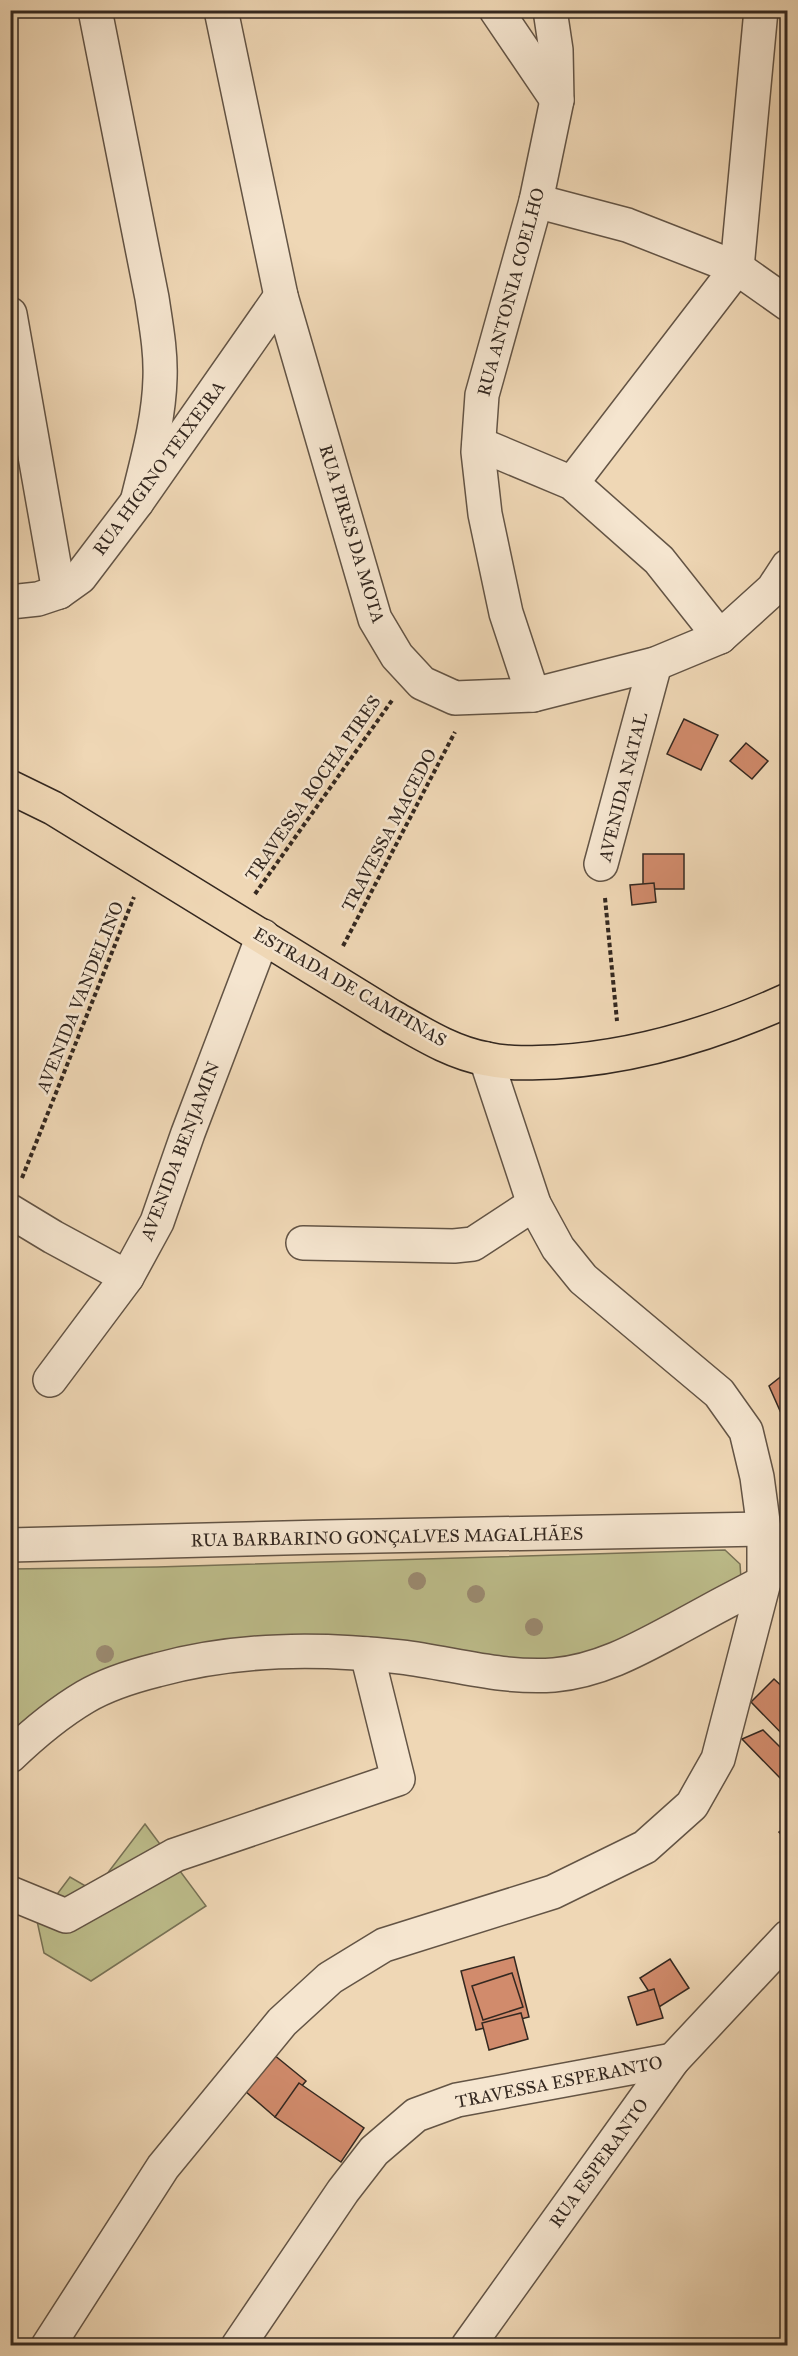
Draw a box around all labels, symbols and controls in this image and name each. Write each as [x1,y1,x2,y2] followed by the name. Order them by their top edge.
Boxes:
[473,185,549,399] street label: RUA ANTONIA COELHO
[88,376,230,560] street label: RUA HIGINO TEIXEIRA
[314,442,390,626] street label: RUA PIRES DA MOTA
[240,691,386,885] street label: TRAVESSA ROCHA PIRES
[594,709,652,865] street label: AVENIDA NATAL
[337,745,441,915] street label: TRAVESSA MACEDO
[31,898,129,1097] street label: AVENIDA VANDELINO
[249,923,451,1051] street label: ESTRADA DE CAMPINAS
[135,1058,225,1245] street label: AVENIDA BENJAMIN
[191,1523,583,1551] street label: RUA BARBARINO GONÇALVES MAGALHÃES
[454,2051,664,2113] street label: TRAVESSA ESPERANTO
[545,2094,653,2232] street label: RUA ESPERANTO

